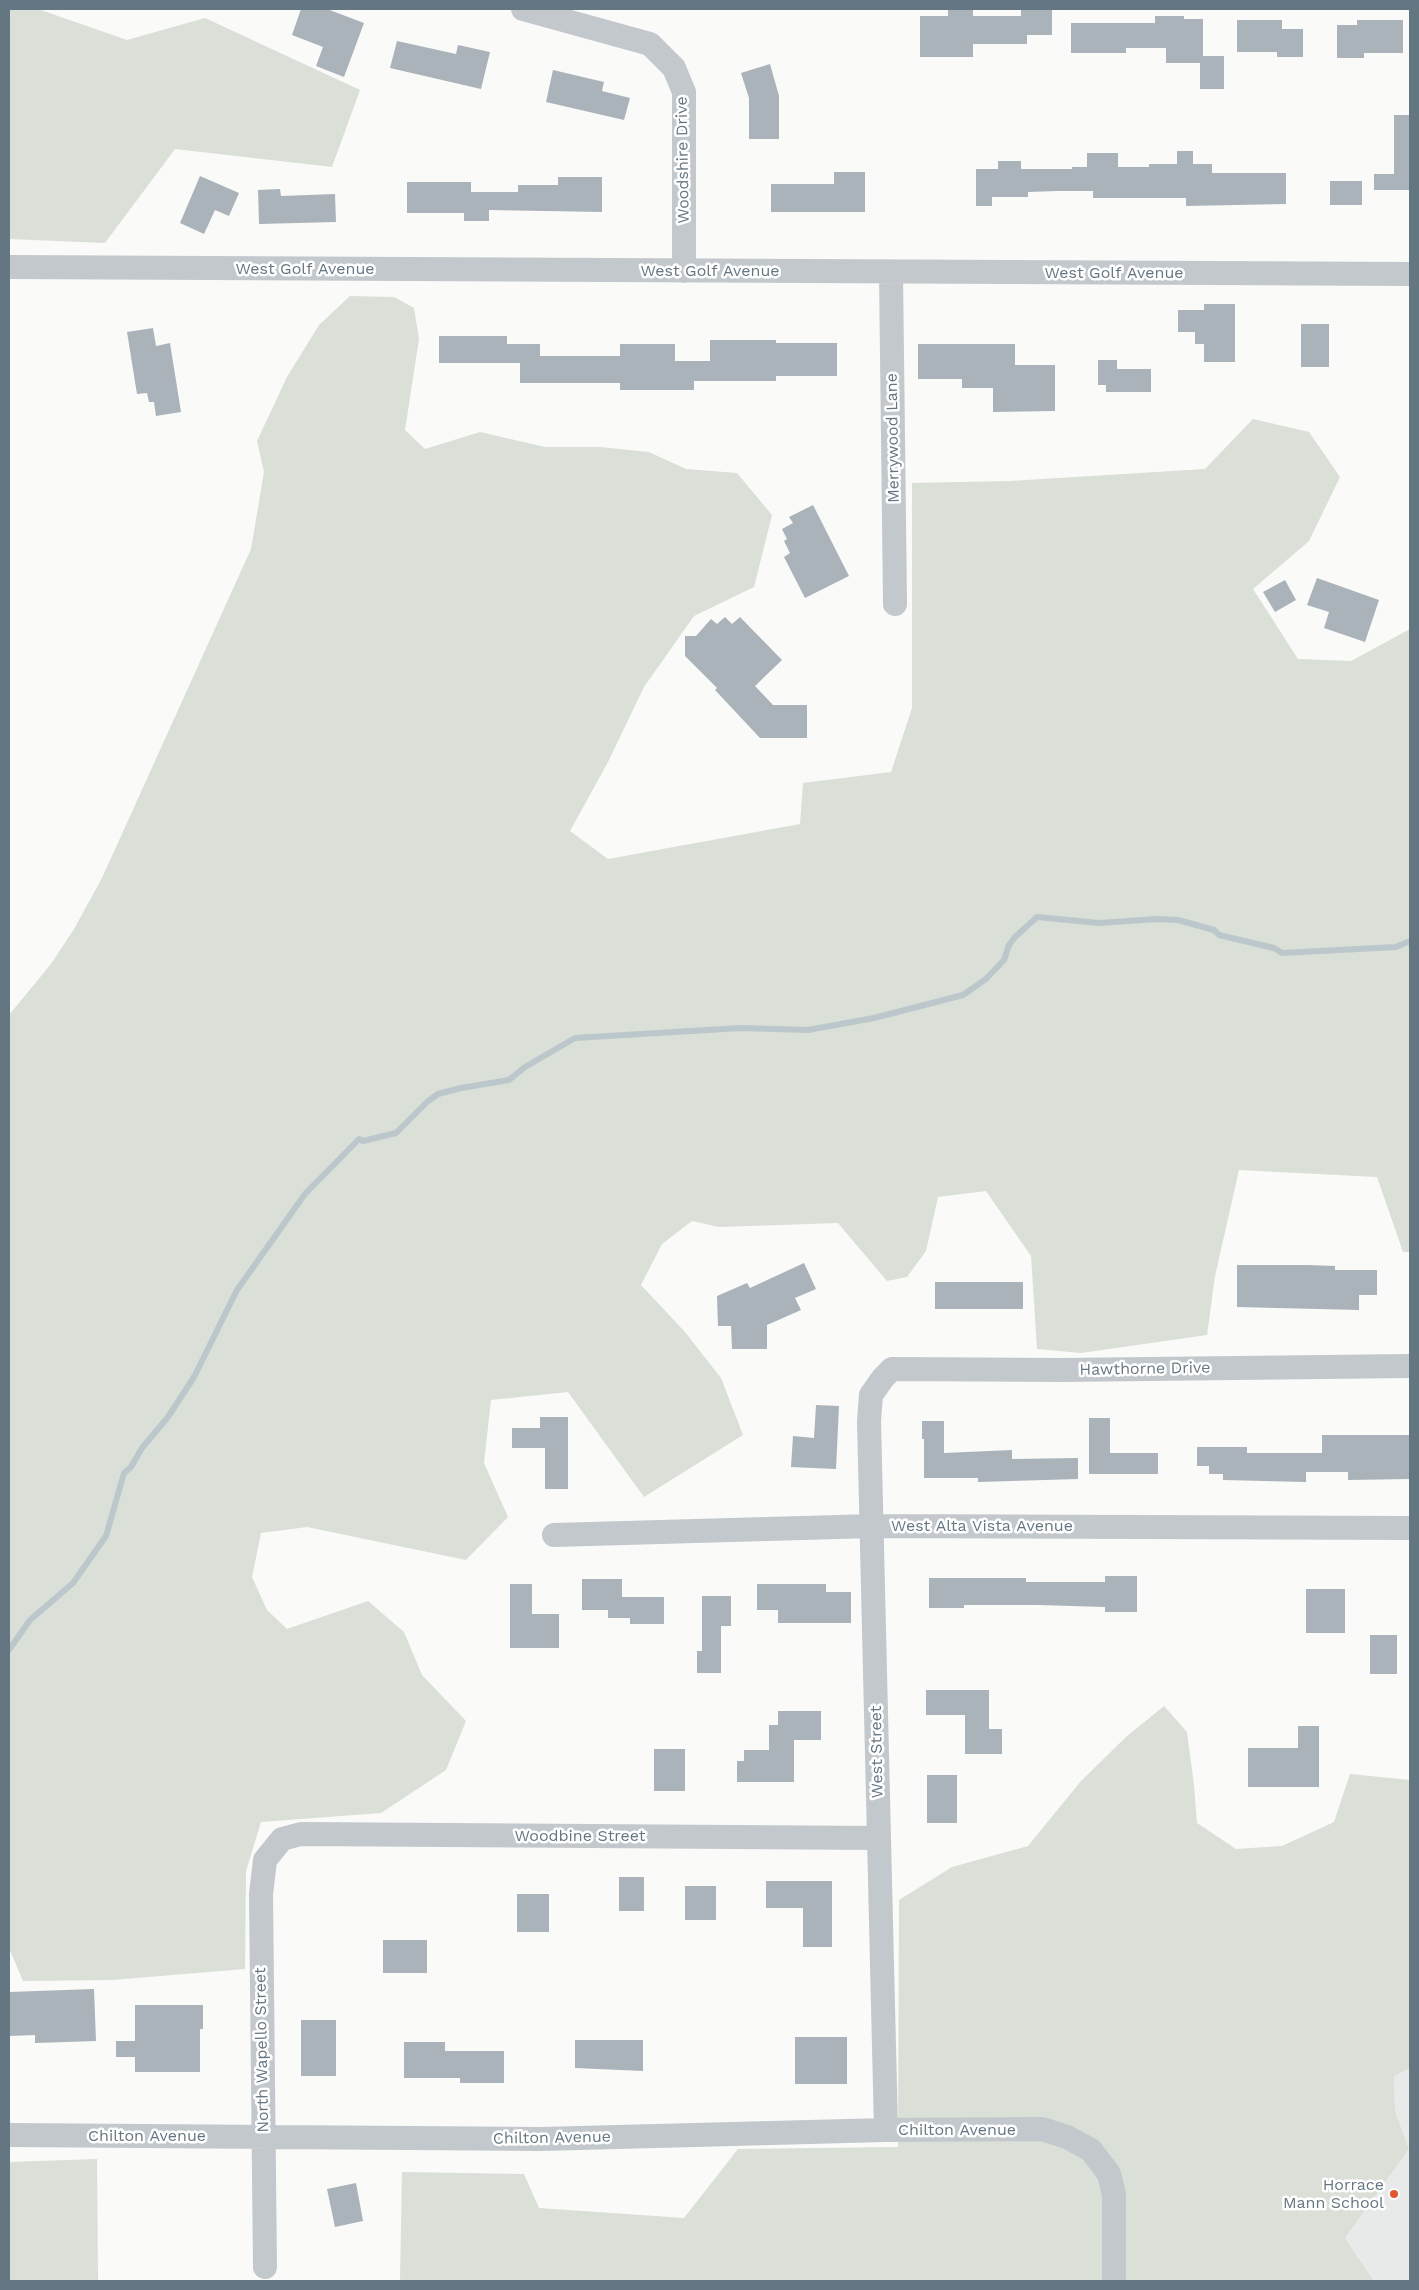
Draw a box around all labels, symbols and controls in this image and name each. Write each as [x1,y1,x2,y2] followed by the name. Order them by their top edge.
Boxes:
[672,96,694,224] street label: Woodshire Drive
[235,259,375,279] street label: West Golf Avenue
[640,261,780,281] street label: West Golf Avenue
[1044,263,1184,283] street label: West Golf Avenue
[882,373,904,503] street label: Merrywood Lane
[1079,1358,1211,1380] street label: Hawthorne Drive
[891,1516,1073,1536] street label: West Alta Vista Avenue
[867,1705,887,1799] street label: West Street
[514,1826,646,1846] street label: Woodbine Street
[251,1967,273,2133] street label: North Wapello Street
[898,2120,1016,2140] street label: Chilton Avenue
[88,2126,206,2146] street label: Chilton Avenue
[493,2127,611,2149] street label: Chilton Avenue
[1283,2175,1384,2213] place label: Horrace Mann School
[1388,2188,1400,2200] marker: Horrace Mann School

